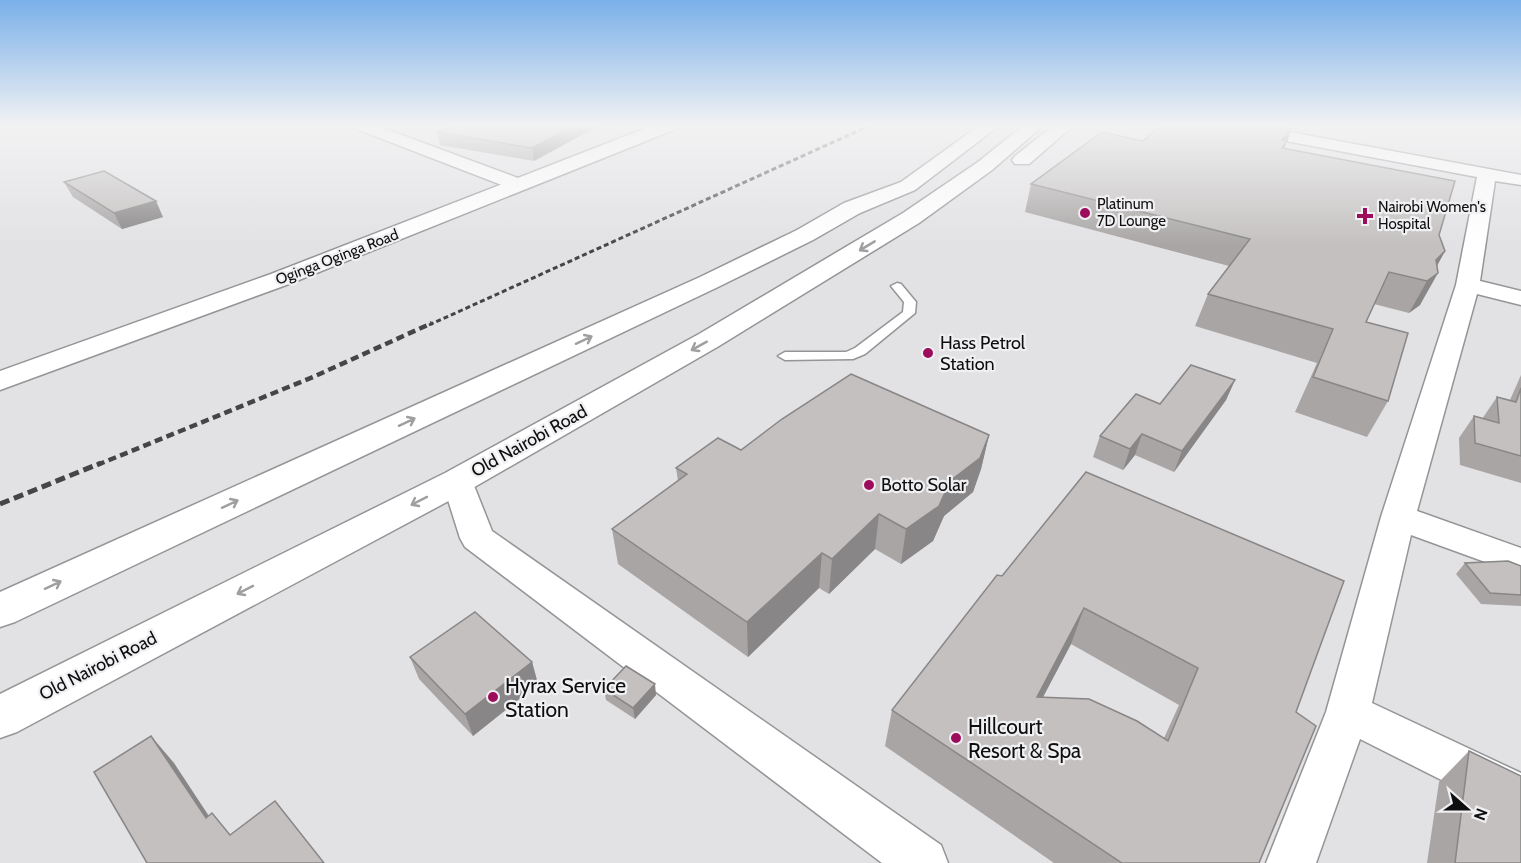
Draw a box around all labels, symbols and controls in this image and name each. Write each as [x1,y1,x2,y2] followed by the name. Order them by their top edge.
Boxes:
[1097,195,1166,230] place label: Platinum 7D Lounge
[1378,198,1486,233] place label: Nairobi Women's Hospital
[1078,206,1092,220] marker: Platinum 7D Lounge
[1356,207,1374,225] marker: Nairobi Women's Hospital
[273,225,401,289] street label: Oginga Oginga Road
[859,240,876,252] one-way arrow
[940,332,1026,375] place label: Hass Petrol Station
[575,334,593,345] one-way arrow
[691,340,708,352] one-way arrow
[921,346,935,360] marker: Hass Petrol Station
[467,400,591,482] street label: Old Nairobi Road
[398,416,416,428] one-way arrow
[881,474,967,496] place label: Botto Solar
[862,478,876,492] marker: Botto Solar
[410,496,428,508] one-way arrow
[221,497,239,509] one-way arrow
[44,579,62,591] one-way arrow
[236,585,254,597] one-way arrow
[35,627,161,705] street label: Old Nairobi Road
[505,673,626,722] place label: Hyrax Service Station
[486,690,500,704] marker: Hyrax Service Station
[968,714,1081,763] place label: Hillcourt Resort & Spa
[949,731,963,745] marker: Hillcourt Resort & Spa
[1437,779,1497,839] north arrow
[1470,806,1491,823] text: N

